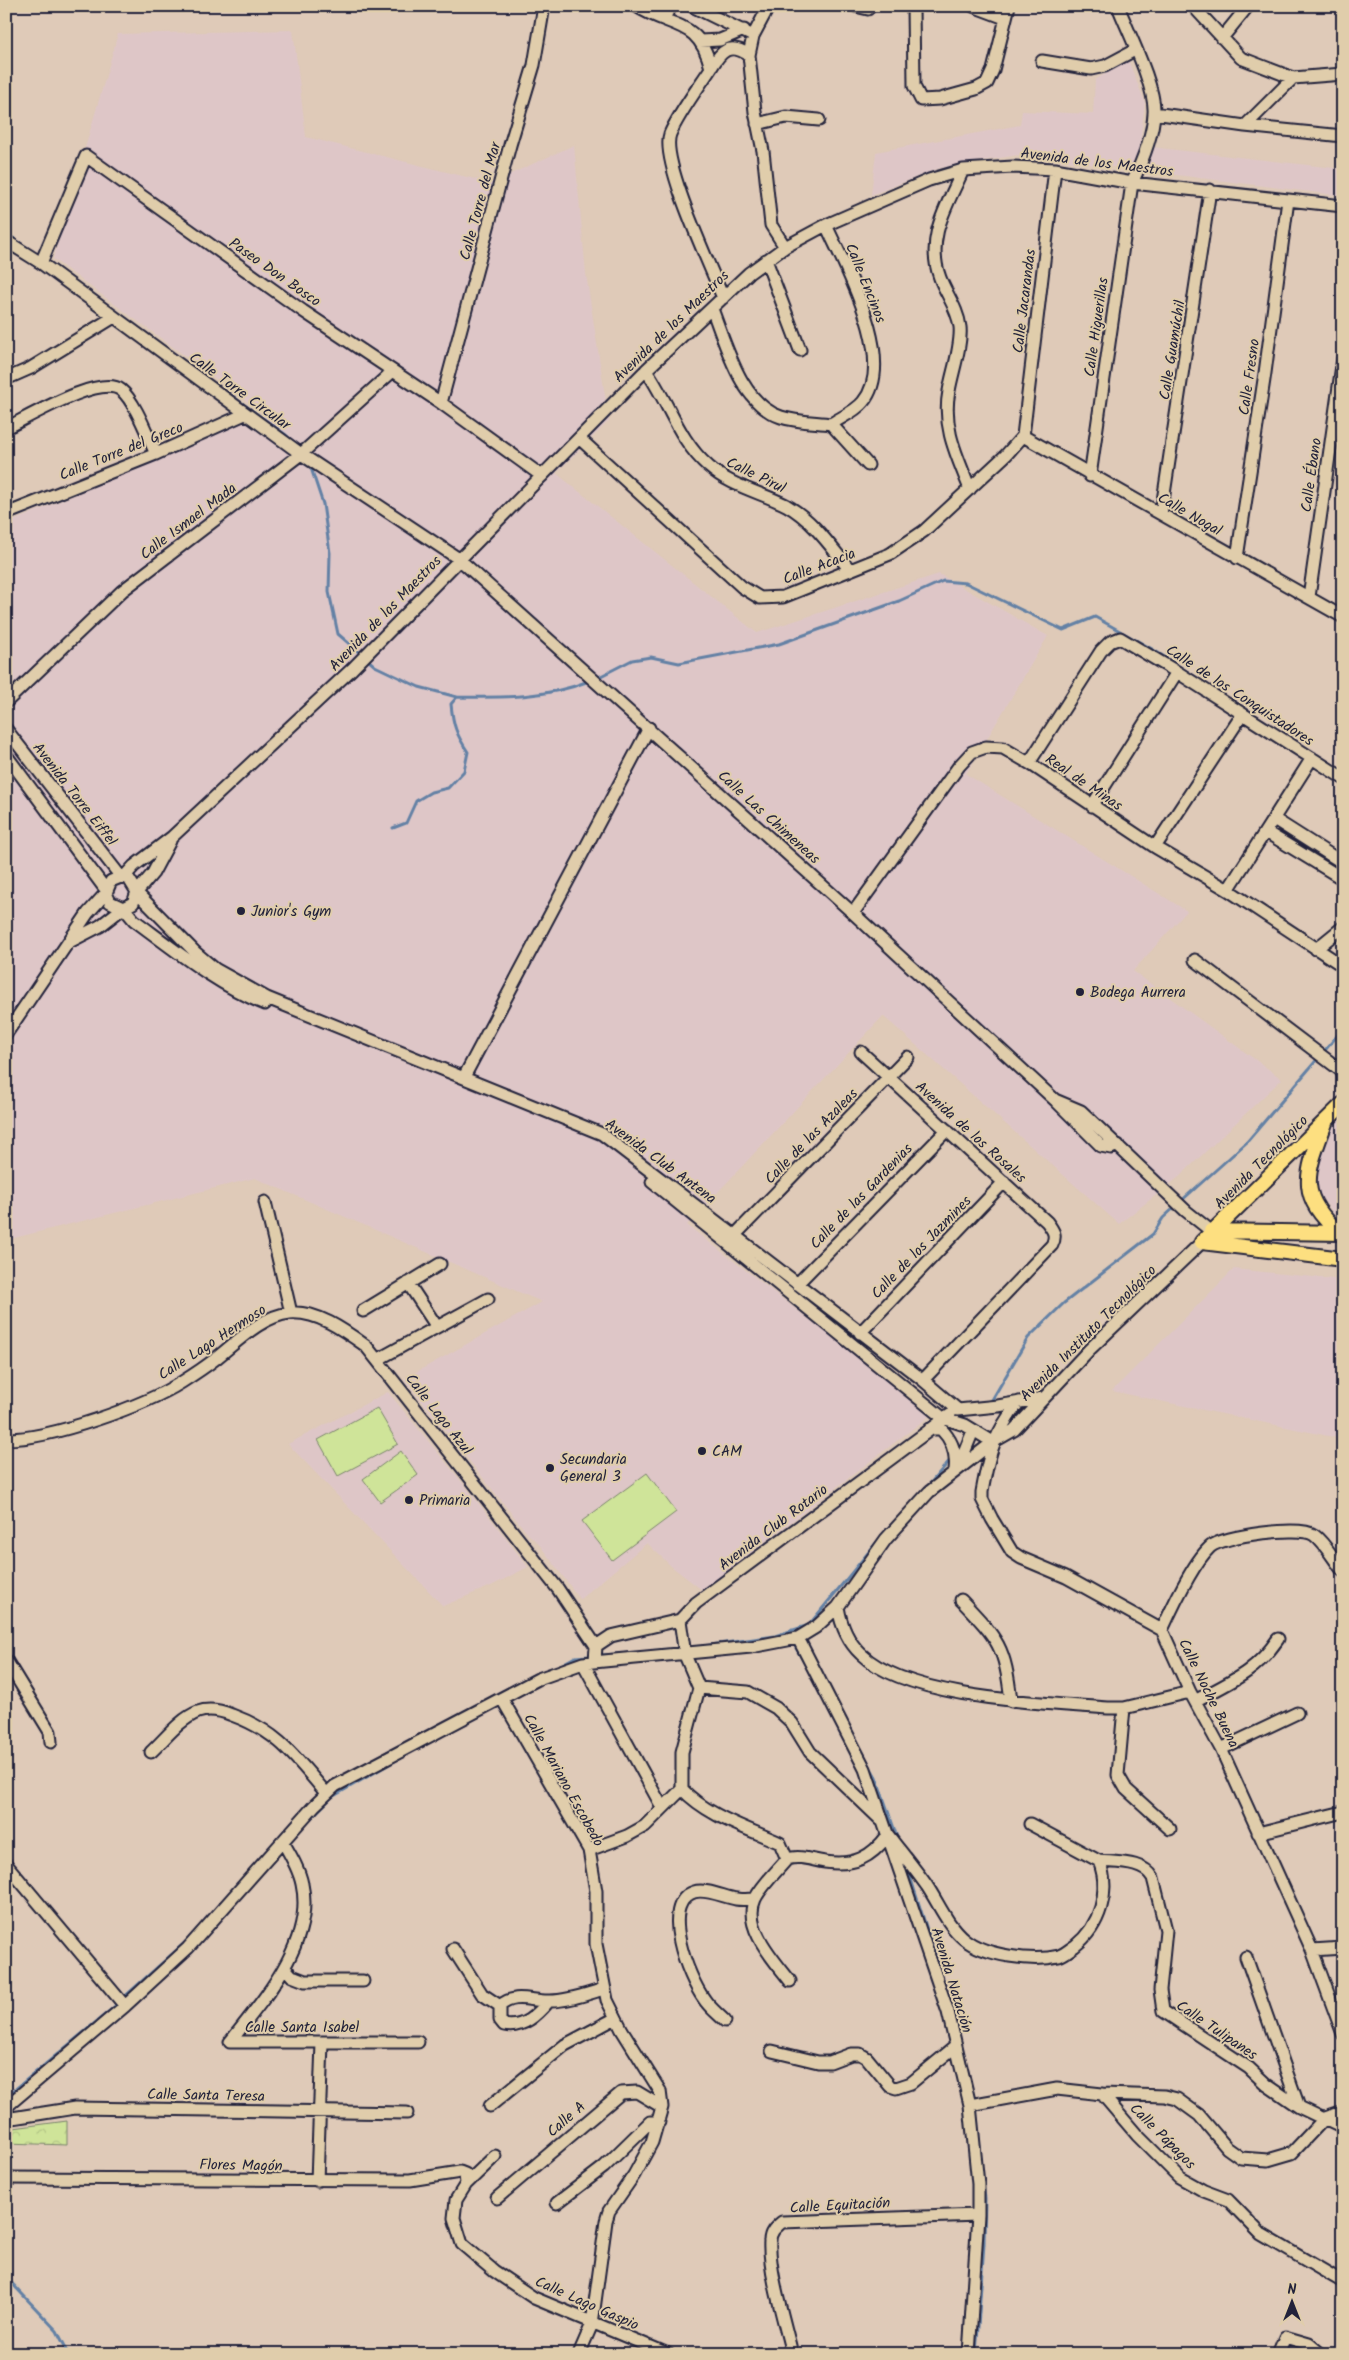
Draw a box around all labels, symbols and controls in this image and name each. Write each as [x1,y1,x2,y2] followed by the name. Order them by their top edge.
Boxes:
[454,139,509,263] street label: Calle Torre del Mar
[1019,142,1175,184] street label: Avenida de los Maestros
[223,232,326,314] street label: Paseo Don Bosco
[838,240,892,328] street label: Calle Encinos
[1007,247,1043,355] street label: Calle Jacarandas
[608,264,736,389] street label: Avenida de los Maestros
[1078,275,1116,378] street label: Calle Higuerillas
[1153,298,1193,402] street label: Calle Guamúchil
[1233,337,1267,417] street label: Calle Fresno
[184,347,296,438] street label: Calle Torre Circular
[56,416,187,488] street label: Calle Torre del Greco
[1295,436,1329,514] street label: Calle Ébano
[722,451,790,501] street label: Calle Pirul
[135,477,242,566] street label: Calle Ismael Mada
[1153,487,1226,543] street label: Calle Nogal
[779,542,859,592] street label: Calle Acacia
[324,550,448,677] street label: Avenida de los Maestros
[1161,639,1319,753] street label: Calle de los Conquistadores
[26,738,123,852] street label: Avenida Torre Eiffel
[1040,748,1128,818] street label: Real de Minas
[712,765,826,871] street label: Calle Las Chimeneas
[251,900,331,924] place label: Junior's Gym
[235,905,247,917] marker: Junior's Gym
[1090,981,1186,1005] place label: Bodega Aurrera
[1074,986,1086,998] marker: Bodega Aurrera
[909,1076,1032,1190] street label: Avenida de los Rosales
[759,1083,865,1190] street label: Calle de las Azaleas
[1209,1110,1315,1215] street label: Avenida Tecnológico
[600,1113,721,1211] street label: Avenida Club Antena
[804,1138,919,1255] street label: Calle de las Gardenias
[866,1190,978,1305] street label: Calle de los Jazmines
[1015,1260,1163,1408] street label: Avenida Instituto Tecnológico
[154,1299,272,1387] street label: Calle Lago Hermoso
[399,1369,478,1461] street label: Calle Lago Azul
[712,1440,742,1464] place label: CAM
[696,1445,708,1457] marker: CAM
[560,1448,627,1489] place label: Secundaria General 3
[544,1462,556,1474] marker: Secundaria General 3
[714,1478,834,1577] street label: Avenida Club Rotario
[419,1489,470,1513] place label: Primaria
[403,1494,415,1506] marker: Primaria
[1171,1635,1245,1752] street label: Calle Noche Buena
[517,1710,610,1852] street label: Calle Mariano Escobedo
[924,1924,979,2036] street label: Avenida Natación
[1171,1995,1263,2067] street label: Calle Tulipanes
[245,2016,359,2040] street label: Calle Santa Isabel
[147,2083,265,2109] street label: Calle Santa Teresa
[542,2096,592,2144] street label: Calle A
[1123,2098,1202,2176] street label: Calle Pápagos
[199,2153,283,2179] street label: Flores Magón
[789,2191,891,2221] street label: Calle Equitación
[531,2270,643,2338] street label: Calle Lago Gaspio
[1266,2278,1316,2328] north arrow
[1288,2279,1297,2301] text: N

